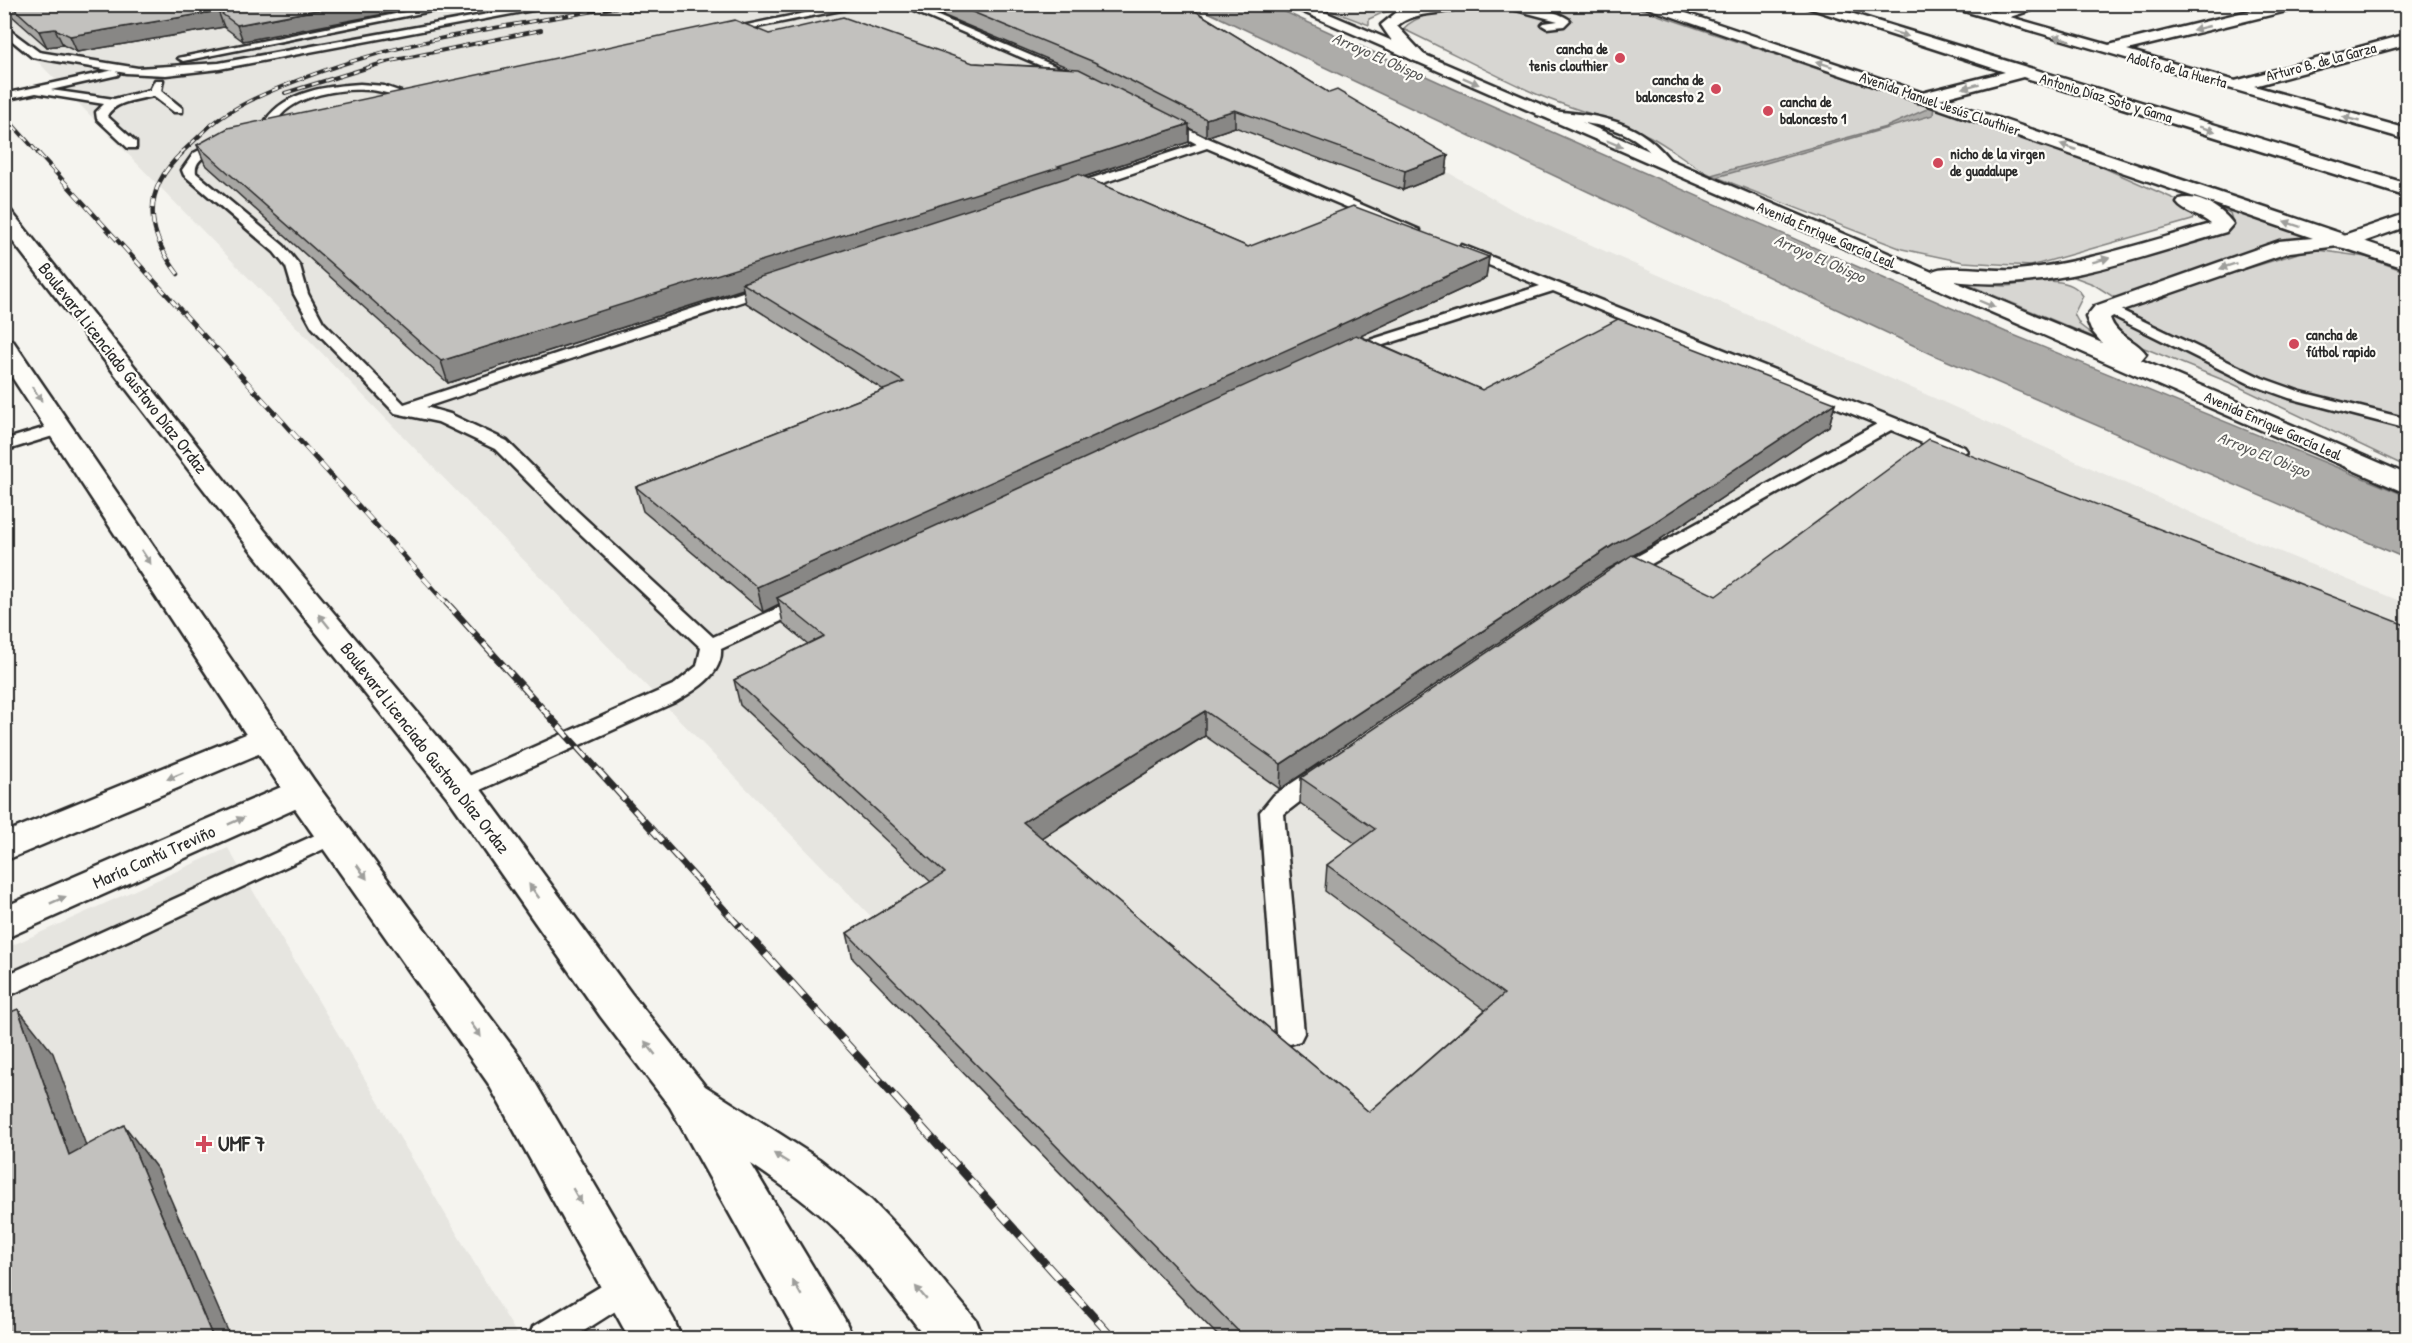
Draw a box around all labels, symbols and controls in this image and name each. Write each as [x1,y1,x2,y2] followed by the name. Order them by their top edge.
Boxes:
[2191,23,2210,33] one-way arrow
[1329,26,1428,86] water label: Arroyo El Obispo
[1891,30,1909,39] one-way arrow
[2053,33,2071,42] one-way arrow
[2263,37,2379,86] street label: Arturo B. de la Garza
[1528,38,1608,76] place label: cancha de tenis clouthier
[2125,46,2229,93] street label: Adolfo de la Huerta
[1613,51,1627,65] marker: cancha de tenis clouthier
[1815,59,1833,69] one-way arrow
[1857,66,2024,141] street label: Avenida Manuel Jesús Clouthier
[2037,67,2175,128] street label: Antonio Díaz Soto y Gama
[1636,69,1705,107] place label: cancha de baloncesto 2
[1463,76,1481,86] one-way arrow
[1962,81,1980,91] one-way arrow
[1709,82,1723,96] marker: cancha de baloncesto 2
[1780,91,1847,129] place label: cancha de baloncesto 1
[1761,104,1775,118] marker: cancha de baloncesto 1
[2342,114,2360,123] one-way arrow
[2198,125,2216,134] one-way arrow
[1606,139,1624,149] one-way arrow
[2059,142,2077,152] one-way arrow
[1950,143,2045,182] place label: nicho de la virgen de guadalupe
[1931,156,1945,170] marker: nicho de la virgen de guadalupe
[1754,196,1899,273] street label: Avenida Enrique García Leal
[2283,219,2301,228] one-way arrow
[1771,228,1870,288] water label: Arroyo El Obispo
[2092,255,2110,264] one-way arrow
[33,257,214,479] street label: Boulevard Licenciado Gustavo Díaz Ordaz
[2219,262,2237,271] one-way arrow
[1978,299,1996,309] one-way arrow
[2306,324,2376,363] place label: cancha de fútbol rapido
[2287,337,2301,351] marker: cancha de fútbol rapido
[31,386,43,402] one-way arrow
[2201,386,2345,465] street label: Avenida Enrique García Leal
[2215,426,2315,483] water label: Arroyo El Obispo
[140,548,151,565] one-way arrow
[318,613,331,629] one-way arrow
[335,637,516,859] street label: Boulevard Licenciado Gustavo Díaz Ordaz
[166,771,184,781] one-way arrow
[227,815,245,825] one-way arrow
[89,818,219,895] street label: María Cantú Treviño
[356,863,368,879] one-way arrow
[529,883,541,898] one-way arrow
[49,895,67,904] one-way arrow
[470,1022,482,1038] one-way arrow
[643,1040,656,1056] one-way arrow
[218,1129,265,1158] place label: UMF 7
[195,1135,213,1153] marker: UMF 7
[773,1153,790,1164] one-way arrow
[572,1188,582,1205] one-way arrow
[792,1280,803,1296] one-way arrow
[915,1286,928,1301] one-way arrow

